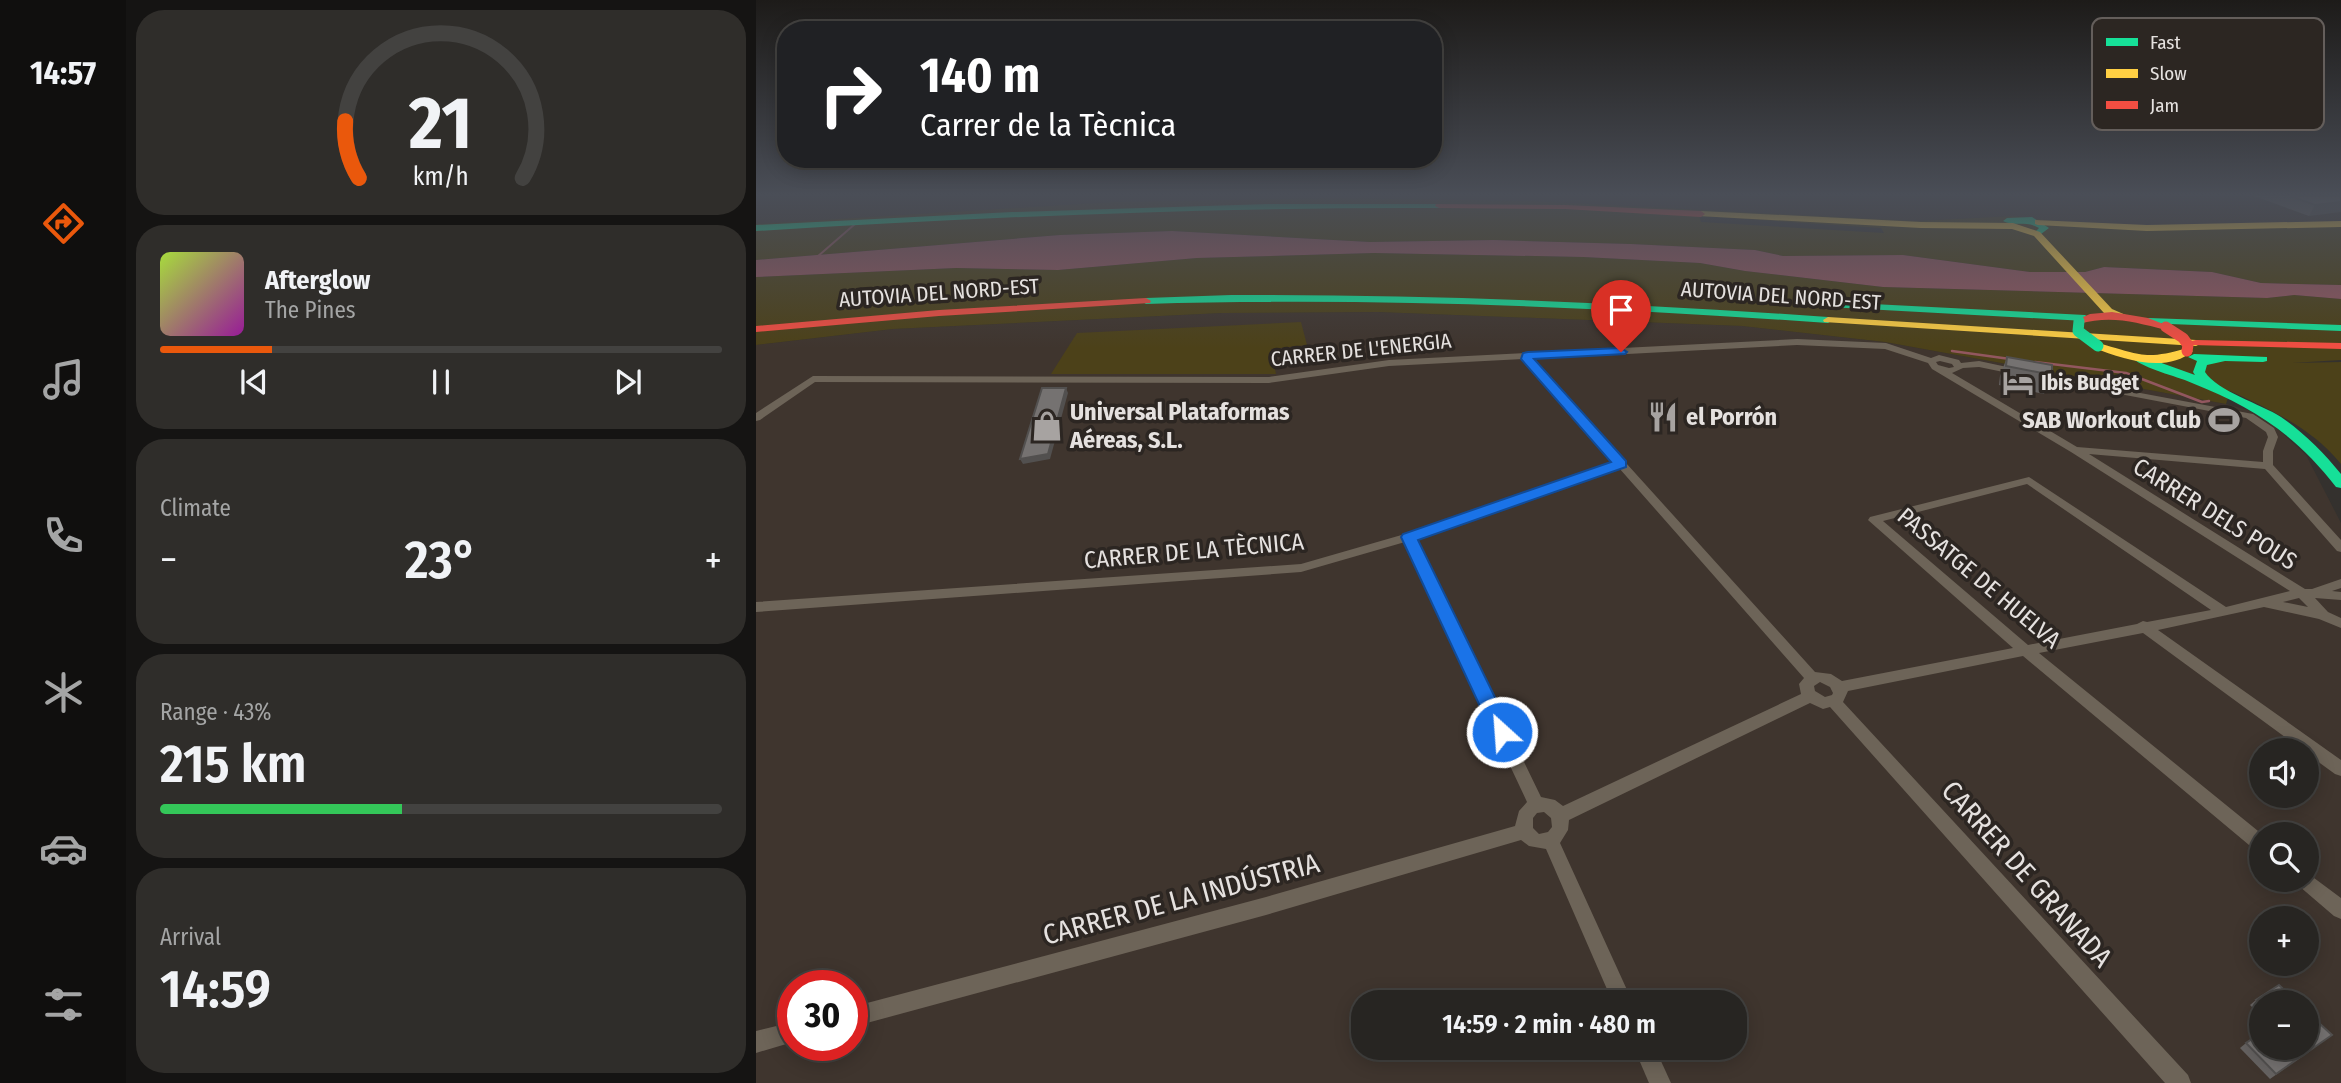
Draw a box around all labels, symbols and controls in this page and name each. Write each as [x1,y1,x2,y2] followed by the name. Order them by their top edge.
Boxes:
[2092,18,2324,130] legend
[2150,31,2181,54] text: Fast
[920,46,1040,105] text: 140 m
[805,49,896,140] icon: right
[30,54,96,92] text: 14:57
[2150,62,2187,85] text: Slow
[408,81,473,168] text: 21
[2150,94,2179,117] text: Jam
[920,106,1176,144] text: Carrer de la Tècnica
[413,162,469,192] text: km/h
[39,199,88,248] icon: directions
[265,265,370,296] text: Afterglow
[838,273,1040,313] street label: AUTOVIA DEL NORD-EST
[1680,276,1882,316] street label: AUTOVIA DEL NORD-EST
[1591,280,1651,352] pin
[1602,291,1640,329] icon: arrive
[265,296,356,324] text: The Pines
[1269,328,1453,372] street label: CARRER DE L'ENERGIA
[39,355,88,404] icon: music
[235,363,273,401] icon: previous
[422,363,460,401] icon: pause
[609,363,647,401] icon: next
[2001,366,2035,400] hotel icon: Ibis Budget
[2041,370,2140,396] place label: Ibis Budget
[1069,398,1290,454] place label: Universal Plataformas Aéreas, S.L.
[1646,400,1680,434] restaurant icon: el Porrón
[1686,403,1777,431] place label: el Porrón
[2207,403,2241,437] sports icon: SAB Workout Club
[2022,406,2201,434] place label: SAB Workout Club
[1030,409,1064,443] shop icon: Universal Plataformas Aéreas, S.L.
[2128,452,2302,576] street label: CARRER DELS POUS
[160,494,231,522] text: Climate
[1892,502,2066,654] street label: PASSATGE DE HUELVA
[39,511,88,560] icon: phone
[1083,526,1305,575] street label: CARRER DE LA TÈCNICA
[405,529,477,592] text: 23°
[160,537,177,583] text: −
[705,537,722,583] text: +
[39,668,88,717] icon: climate
[1465,695,1539,769] position arrow
[160,698,272,726] text: Range · 43%
[160,733,306,796] text: 215 km
[2249,738,2319,1060] map controls
[2249,738,2319,808] button: sound
[1935,774,2119,974] street label: CARRER DE GRANADA
[2249,822,2319,892] button: search
[39,824,88,873] icon: car
[1039,846,1323,952] street label: CARRER DE LA INDÚSTRIA
[2249,906,2319,976] button: +
[160,923,221,951] text: Arrival
[160,958,271,1021] text: 14:59
[777,970,868,1061] speed limit sign: 30
[39,980,88,1029] icon: filters
[2249,990,2319,1060] button: −
[1442,1009,1656,1040] text: 14:59 · 2 min · 480 m

